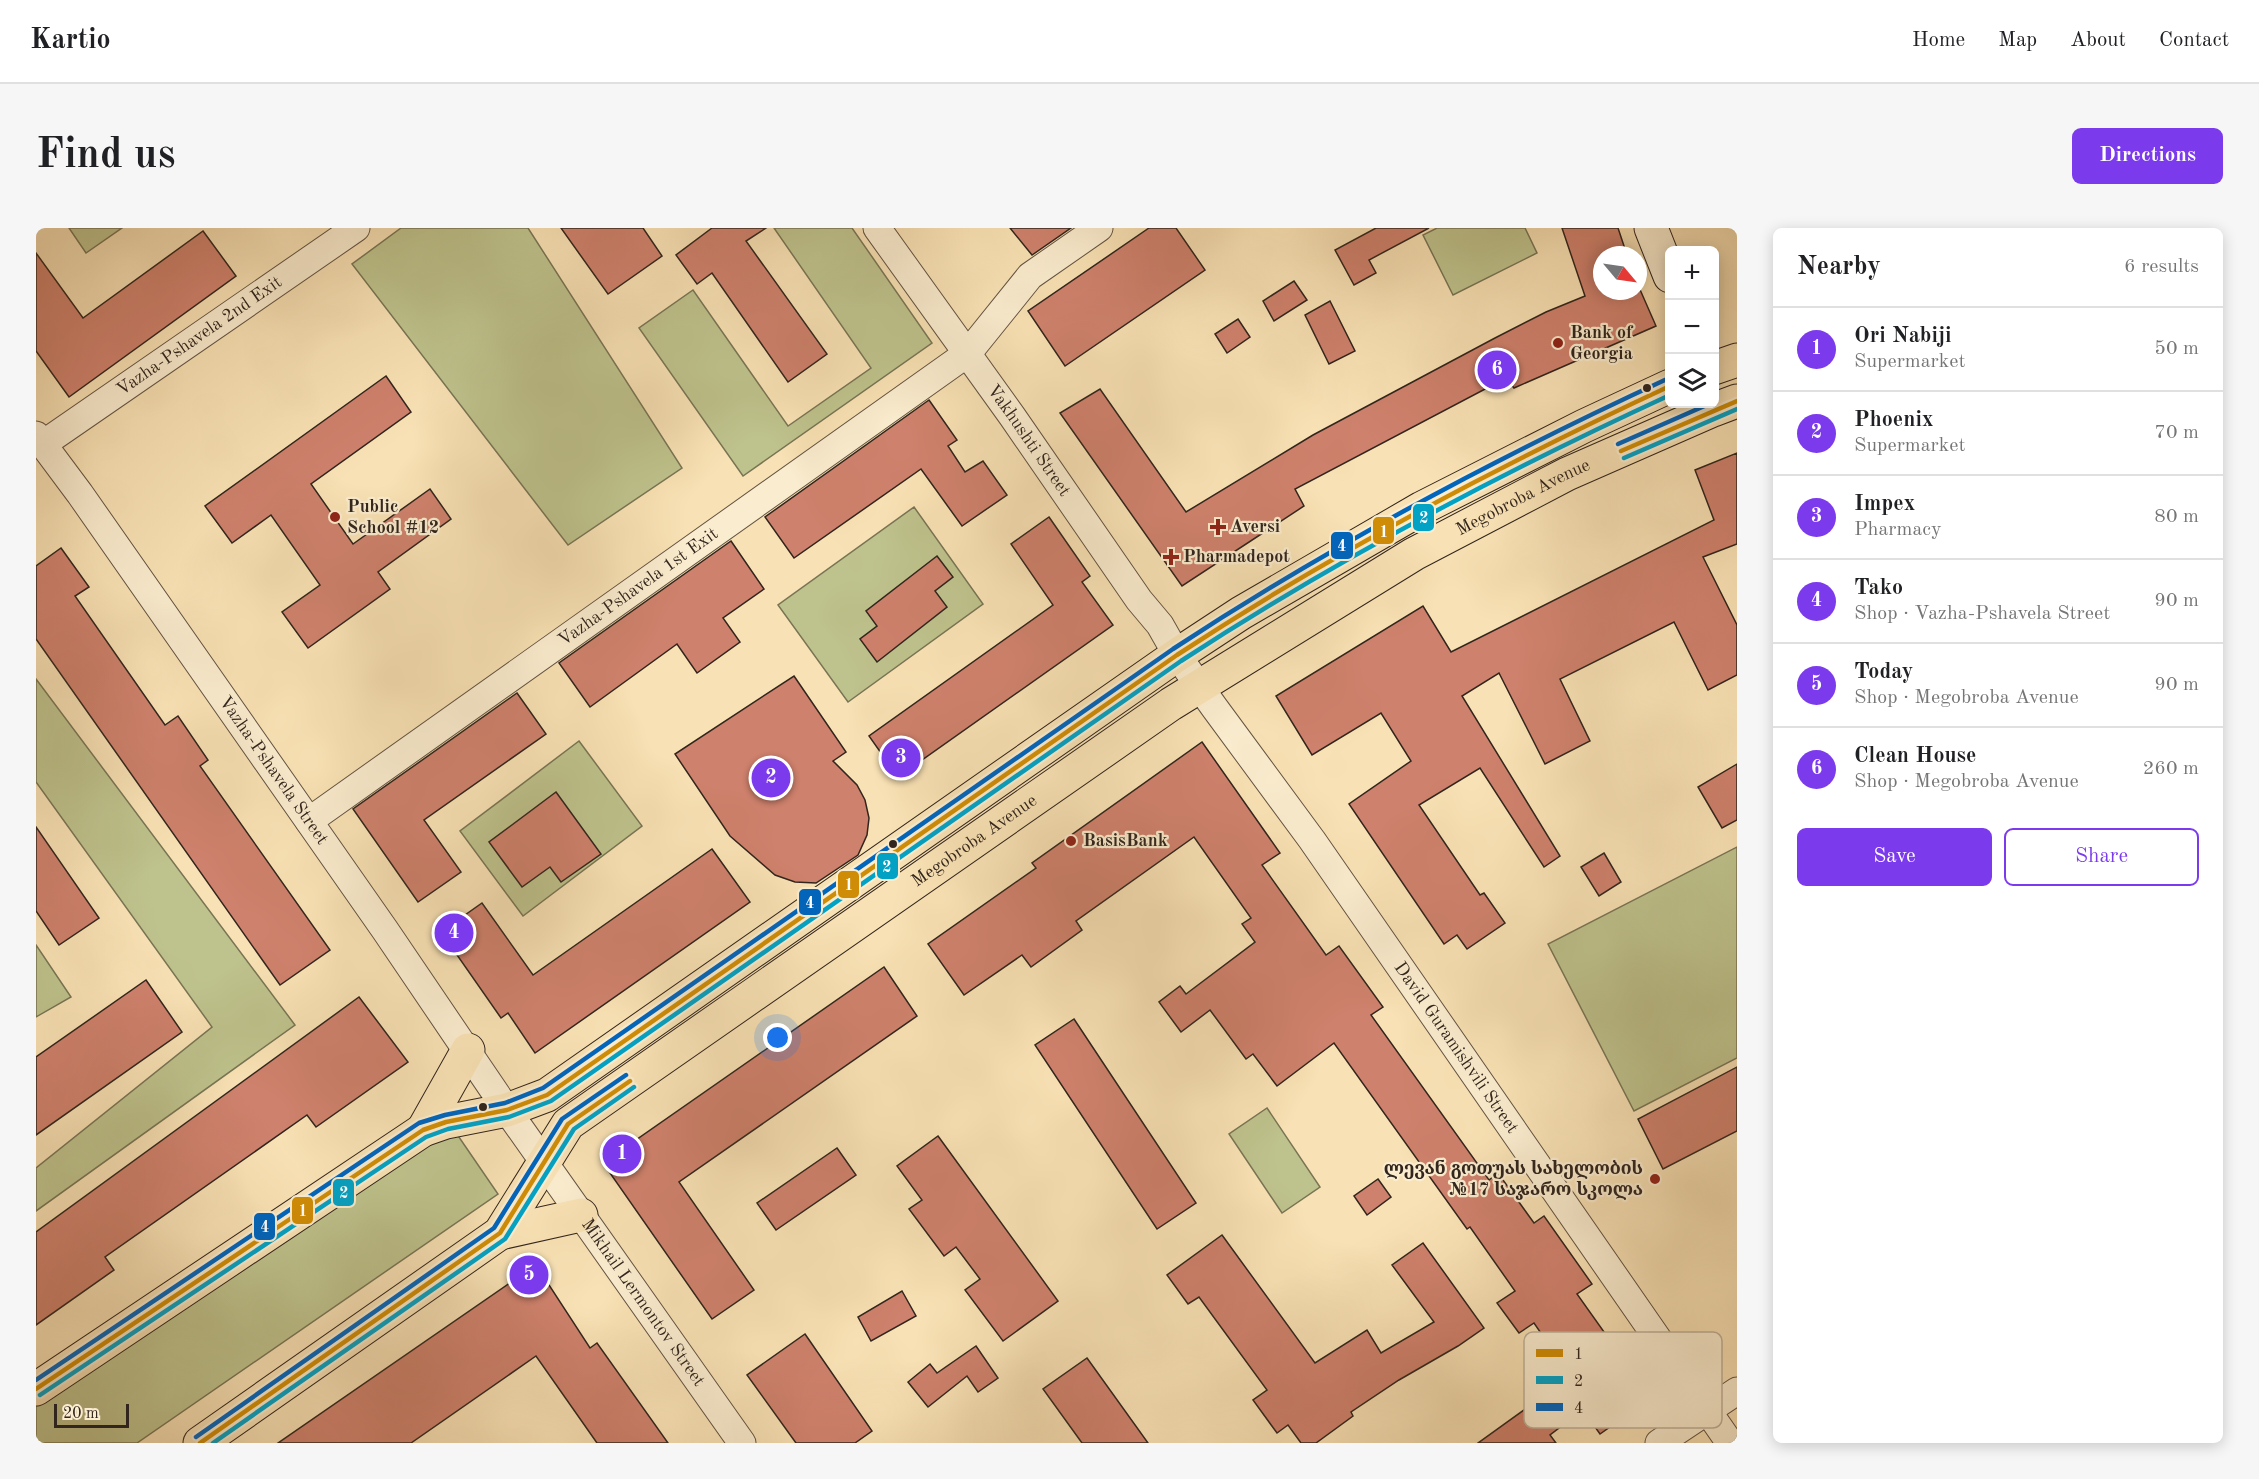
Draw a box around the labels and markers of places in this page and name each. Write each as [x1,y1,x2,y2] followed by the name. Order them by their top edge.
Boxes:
[1570,324,1634,363] place label: Bank of Georgia
[1551,336,1565,350] marker: Bank of Georgia
[1478,348,1516,392] pin: 6
[1641,382,1653,394] unlabelled marker
[347,498,439,537] place label: Public School #12
[328,510,342,524] marker: Public School #12
[1230,518,1280,536] place label: Aversi
[1211,520,1225,534] marker: Aversi
[1183,548,1290,566] place label: Pharmadepot
[1164,550,1178,564] marker: Pharmadepot
[882,736,920,780] pin: 3
[752,756,790,800] pin: 2
[1083,832,1168,850] place label: BasisBank
[1064,834,1078,848] marker: BasisBank
[887,838,899,850] unlabelled marker
[434,910,474,956] pin: 4
[477,1101,489,1113] unlabelled marker
[602,1132,642,1176] pin: 1
[1384,1159,1643,1200] place label: ლევან გოთუას სახელობის №17 საჯარო სკოლა
[1648,1172,1662,1186] marker: ლევან გოთუას სახელობის №17 საჯარო სკოლა
[510,1252,548,1298] pin: 5

